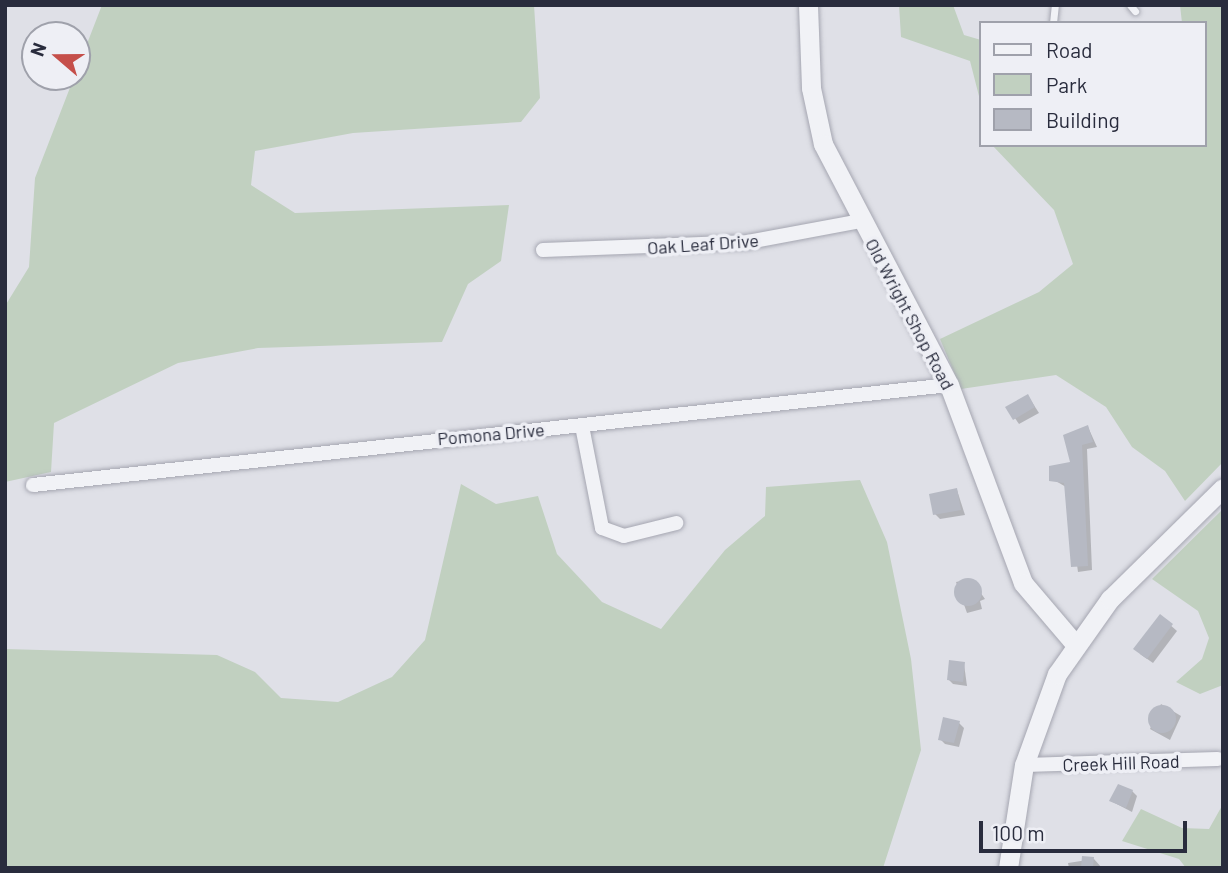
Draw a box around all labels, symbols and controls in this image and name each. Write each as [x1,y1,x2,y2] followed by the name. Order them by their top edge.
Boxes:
[21,21,91,91] north arrow
[979,21,1207,147] legend
[1046,37,1092,62] text: Road
[25,39,51,59] text: N
[1046,72,1087,97] text: Park
[1046,107,1120,132] text: Building
[646,229,760,259] street label: Oak Leaf Drive
[861,235,959,393] street label: Old Wright Shop Road
[437,419,545,449] street label: Pomona Drive
[1062,750,1180,776] street label: Creek Hill Road
[983,806,1191,850] scale bar
[992,820,1045,845] text: 100 m

